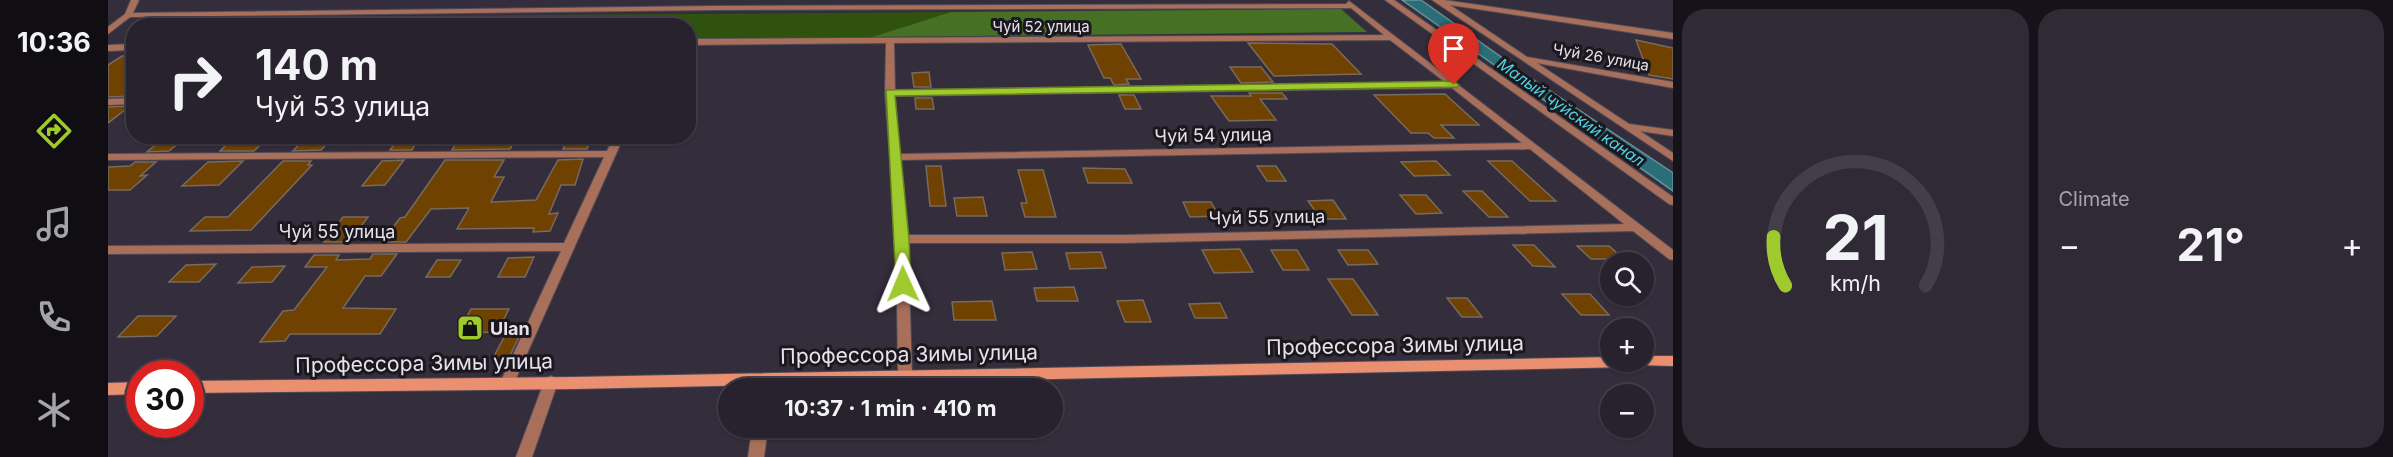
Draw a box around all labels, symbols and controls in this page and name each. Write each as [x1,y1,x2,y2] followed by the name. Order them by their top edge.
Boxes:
[992,17,1090,36] street label: Чуй 52 улица
[1428,23,1479,85] pin
[17,26,91,59] text: 10:36
[1437,32,1470,65] icon: arrive
[255,39,378,90] text: 140 m
[1551,39,1651,75] street label: Чуй 26 улица
[156,42,234,120] icon: right
[1494,54,1648,170] water label: Малый чуйский канал
[255,90,430,123] text: Чуй 53 улица
[33,110,75,152] icon: directions
[1154,123,1272,147] street label: Чуй 54 улица
[2059,187,2130,211] text: Climate
[1822,200,1888,275] text: 21
[33,203,75,245] icon: music
[1209,205,1325,229] street label: Чуй 55 улица
[2177,217,2245,272] text: 21°
[279,221,395,242] street label: Чуй 55 улица
[2059,225,2080,265] text: −
[2341,225,2363,265] text: +
[871,252,935,316] position arrow
[1600,252,1654,438] map controls
[1600,252,1654,306] button: search
[1830,270,1881,296] text: km/h
[33,296,75,338] icon: phone
[455,313,485,343] shop icon: Ulan
[490,318,530,339] place label: Ulan
[1600,318,1654,372] button: +
[1266,330,1524,360] street label: Профессора Зимы улица
[780,339,1038,369] street label: Профессора Зимы улица
[295,348,553,378] street label: Профессора Зимы улица
[126,360,204,438] speed limit sign: 30
[1600,384,1654,438] button: −
[33,389,75,431] icon: climate
[784,395,997,421] text: 10:37 · 1 min · 410 m

